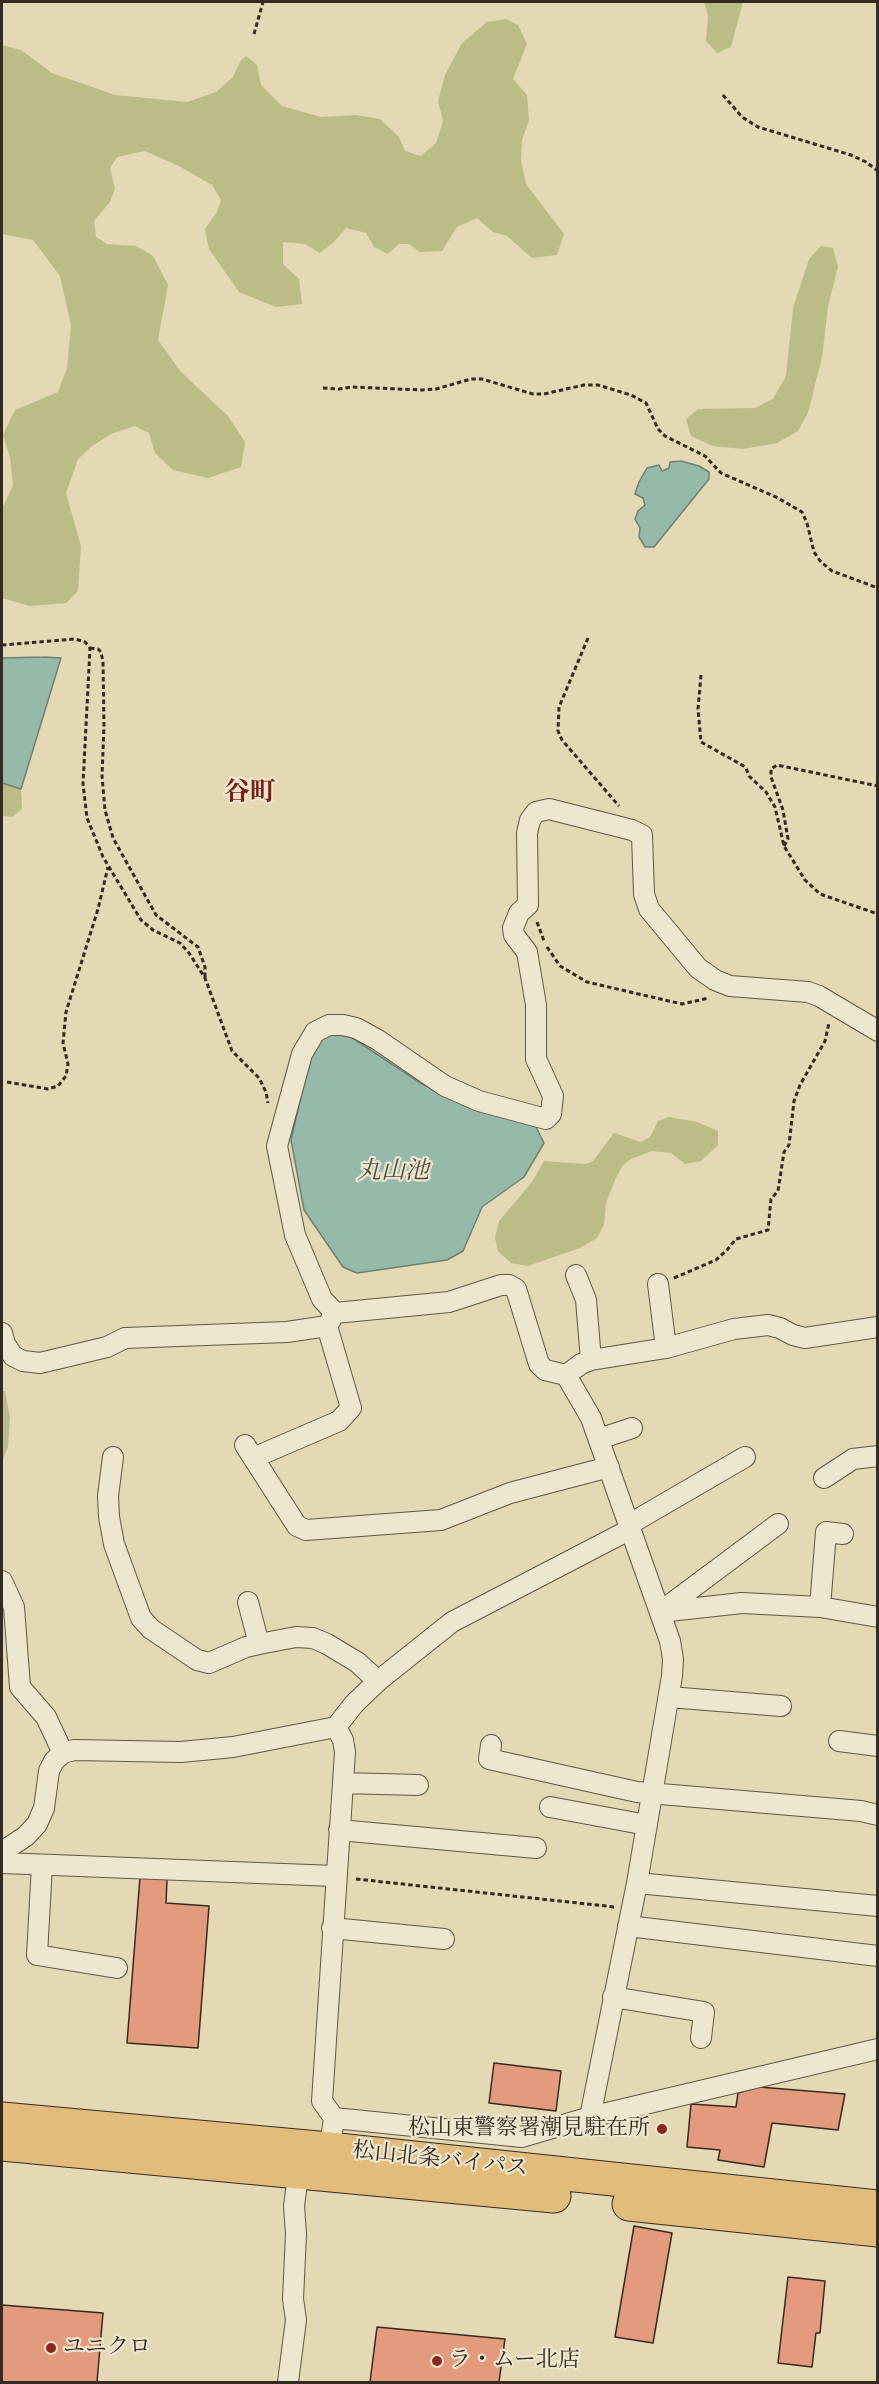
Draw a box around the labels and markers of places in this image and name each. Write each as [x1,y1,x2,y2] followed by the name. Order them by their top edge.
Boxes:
[408,2116,650,2142] place label: 松山東警察署潮見駐在所
[655,2122,669,2136] marker: 松山東警察署潮見駐在所
[63,2335,151,2361] place label: ユニクロ
[44,2341,58,2355] marker: ユニクロ
[449,2348,580,2374] place label: ラ・ムー北店
[430,2354,444,2368] marker: ラ・ムー北店

